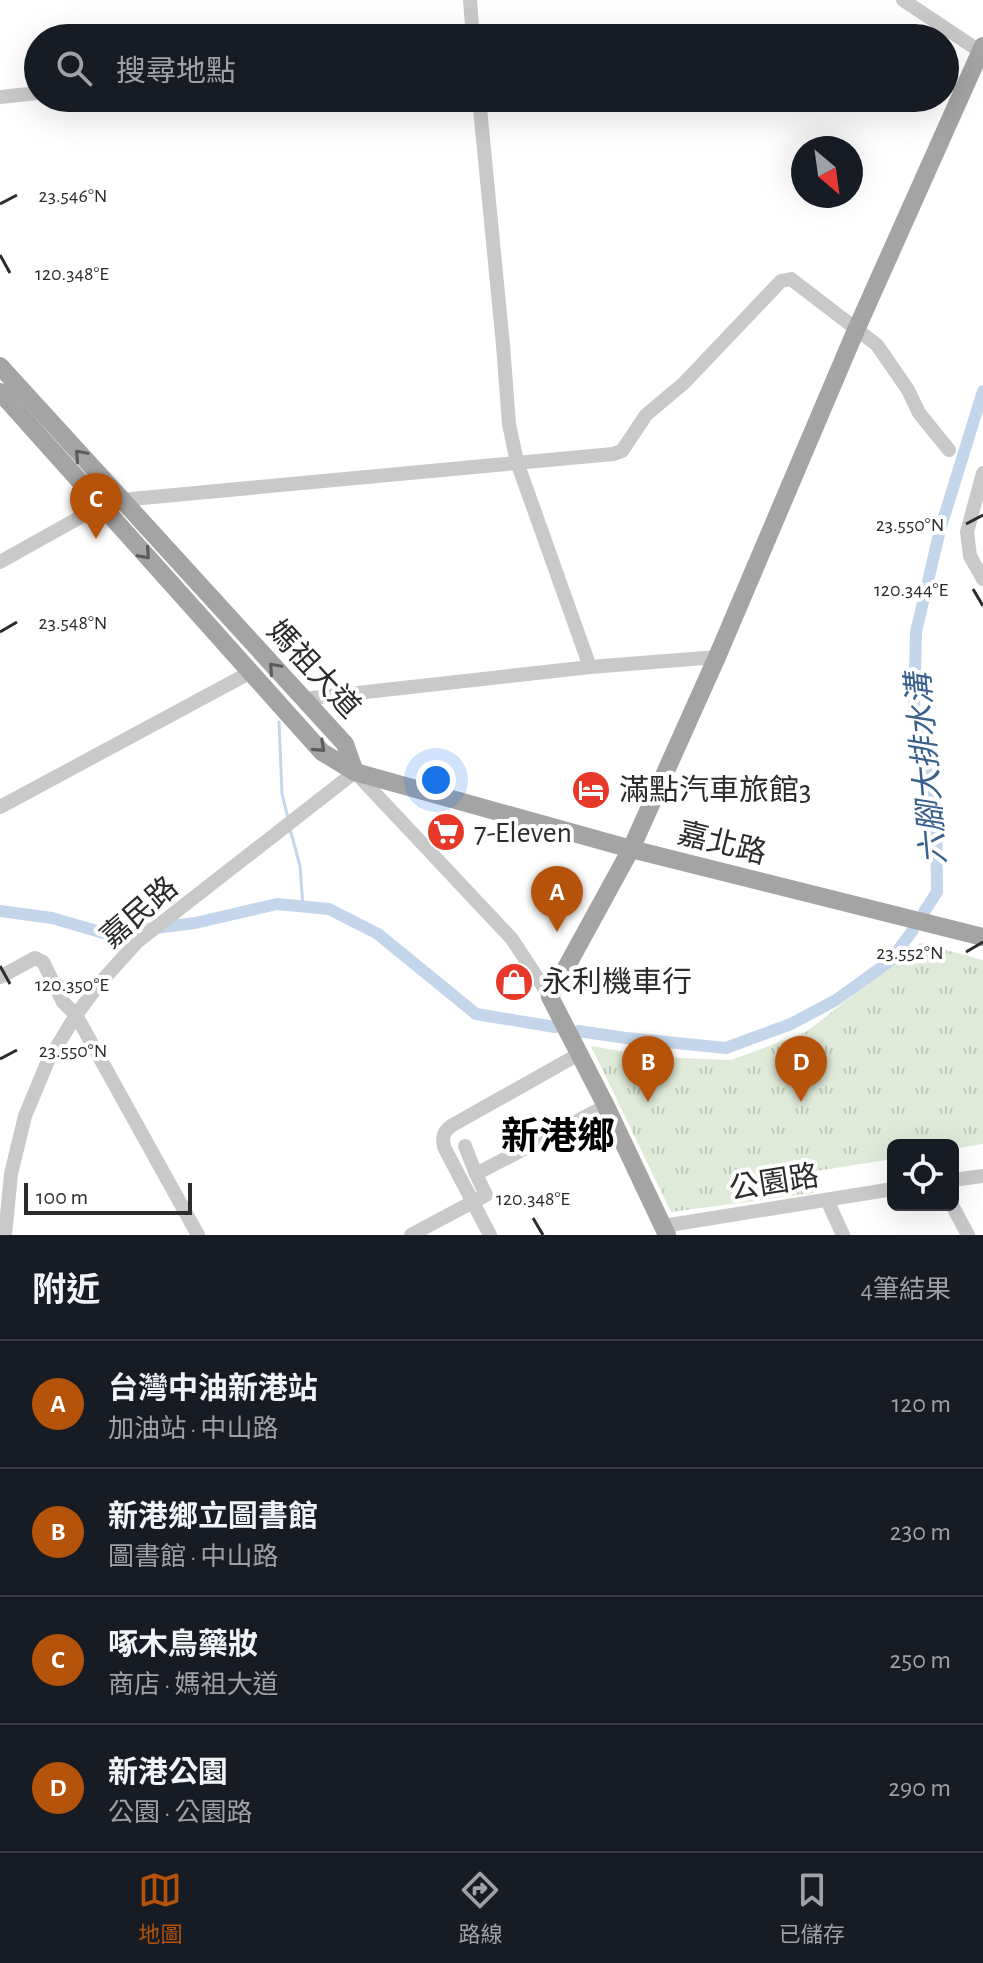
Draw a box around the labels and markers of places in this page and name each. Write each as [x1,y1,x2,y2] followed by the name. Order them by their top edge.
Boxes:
[70,473,122,539] pin: C
[570,769,612,811] hotel icon: 滿點汽車旅館3
[619,774,811,806] place label: 滿點汽車旅館3
[425,811,467,853] supermarket icon: 7-Eleven
[474,818,572,848] place label: 7-Eleven
[531,866,583,932] pin: A
[493,961,535,1003] shop icon: 永利機車行
[542,966,692,998] place label: 永利機車行
[622,1036,674,1102] pin: B
[775,1036,827,1102] pin: D

